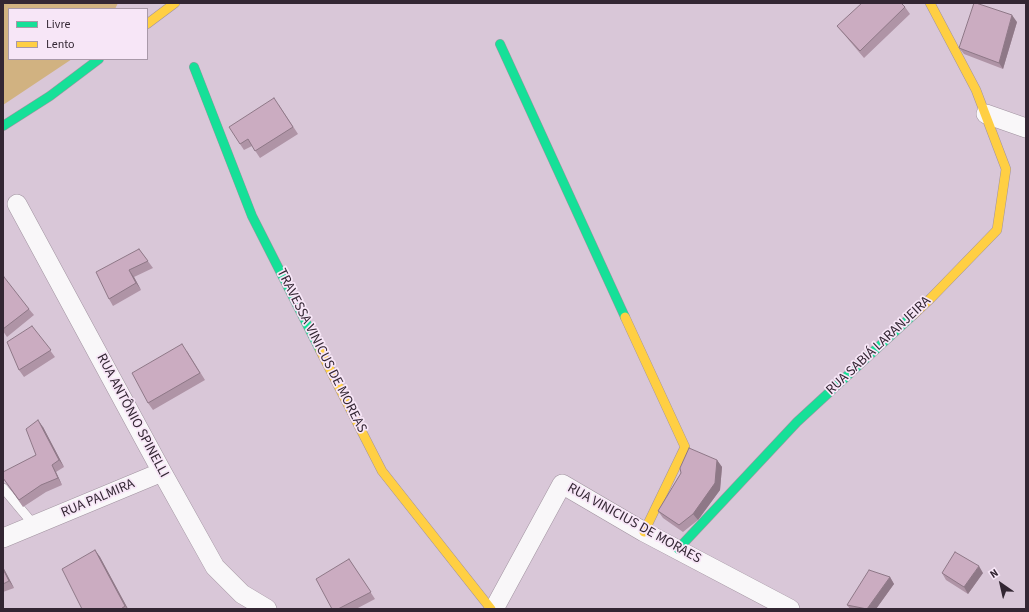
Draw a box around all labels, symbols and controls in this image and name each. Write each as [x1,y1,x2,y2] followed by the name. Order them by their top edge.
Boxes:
[8,8,148,60] legend
[46,16,70,33] text: Livre
[46,36,75,53] text: Lento
[272,266,370,436] street label: TRAVESSA VINICUS DE MOREAS
[823,293,935,399] street label: RUA SABIÁ LARANJEIRA
[92,351,172,481] street label: RUA ANTÔNIO SPINELLI
[59,476,137,522] street label: RUA PALMIRA
[564,480,704,568] street label: RUA VINICIUS DE MORAES
[981,564,1021,604] north arrow
[987,565,1001,582] text: N

